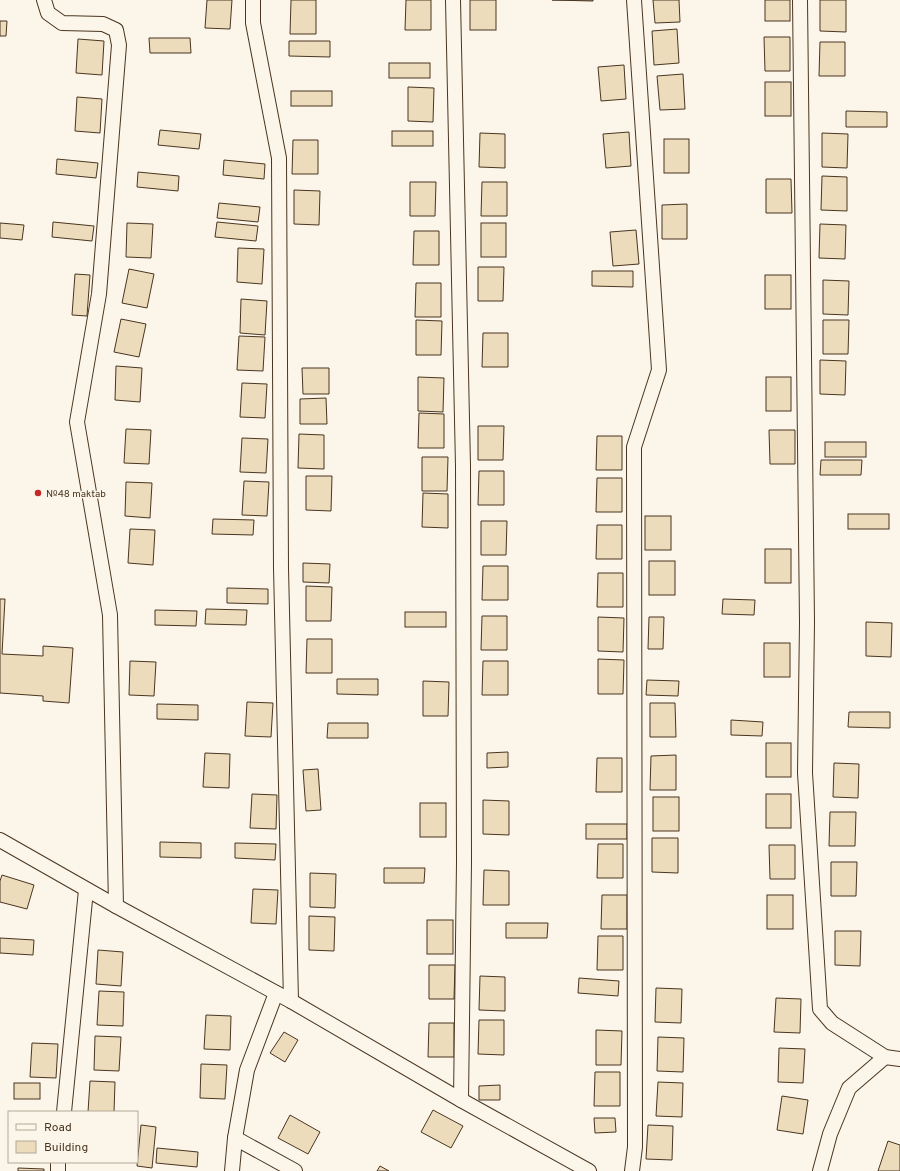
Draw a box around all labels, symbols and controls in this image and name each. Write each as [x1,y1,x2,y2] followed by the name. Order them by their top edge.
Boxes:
[33,488,43,498] marker: №48 maktab
[46,488,106,501] place label: №48 maktab
[8,1111,138,1163] legend
[44,1120,72,1136] text: Road
[44,1140,88,1156] text: Building

